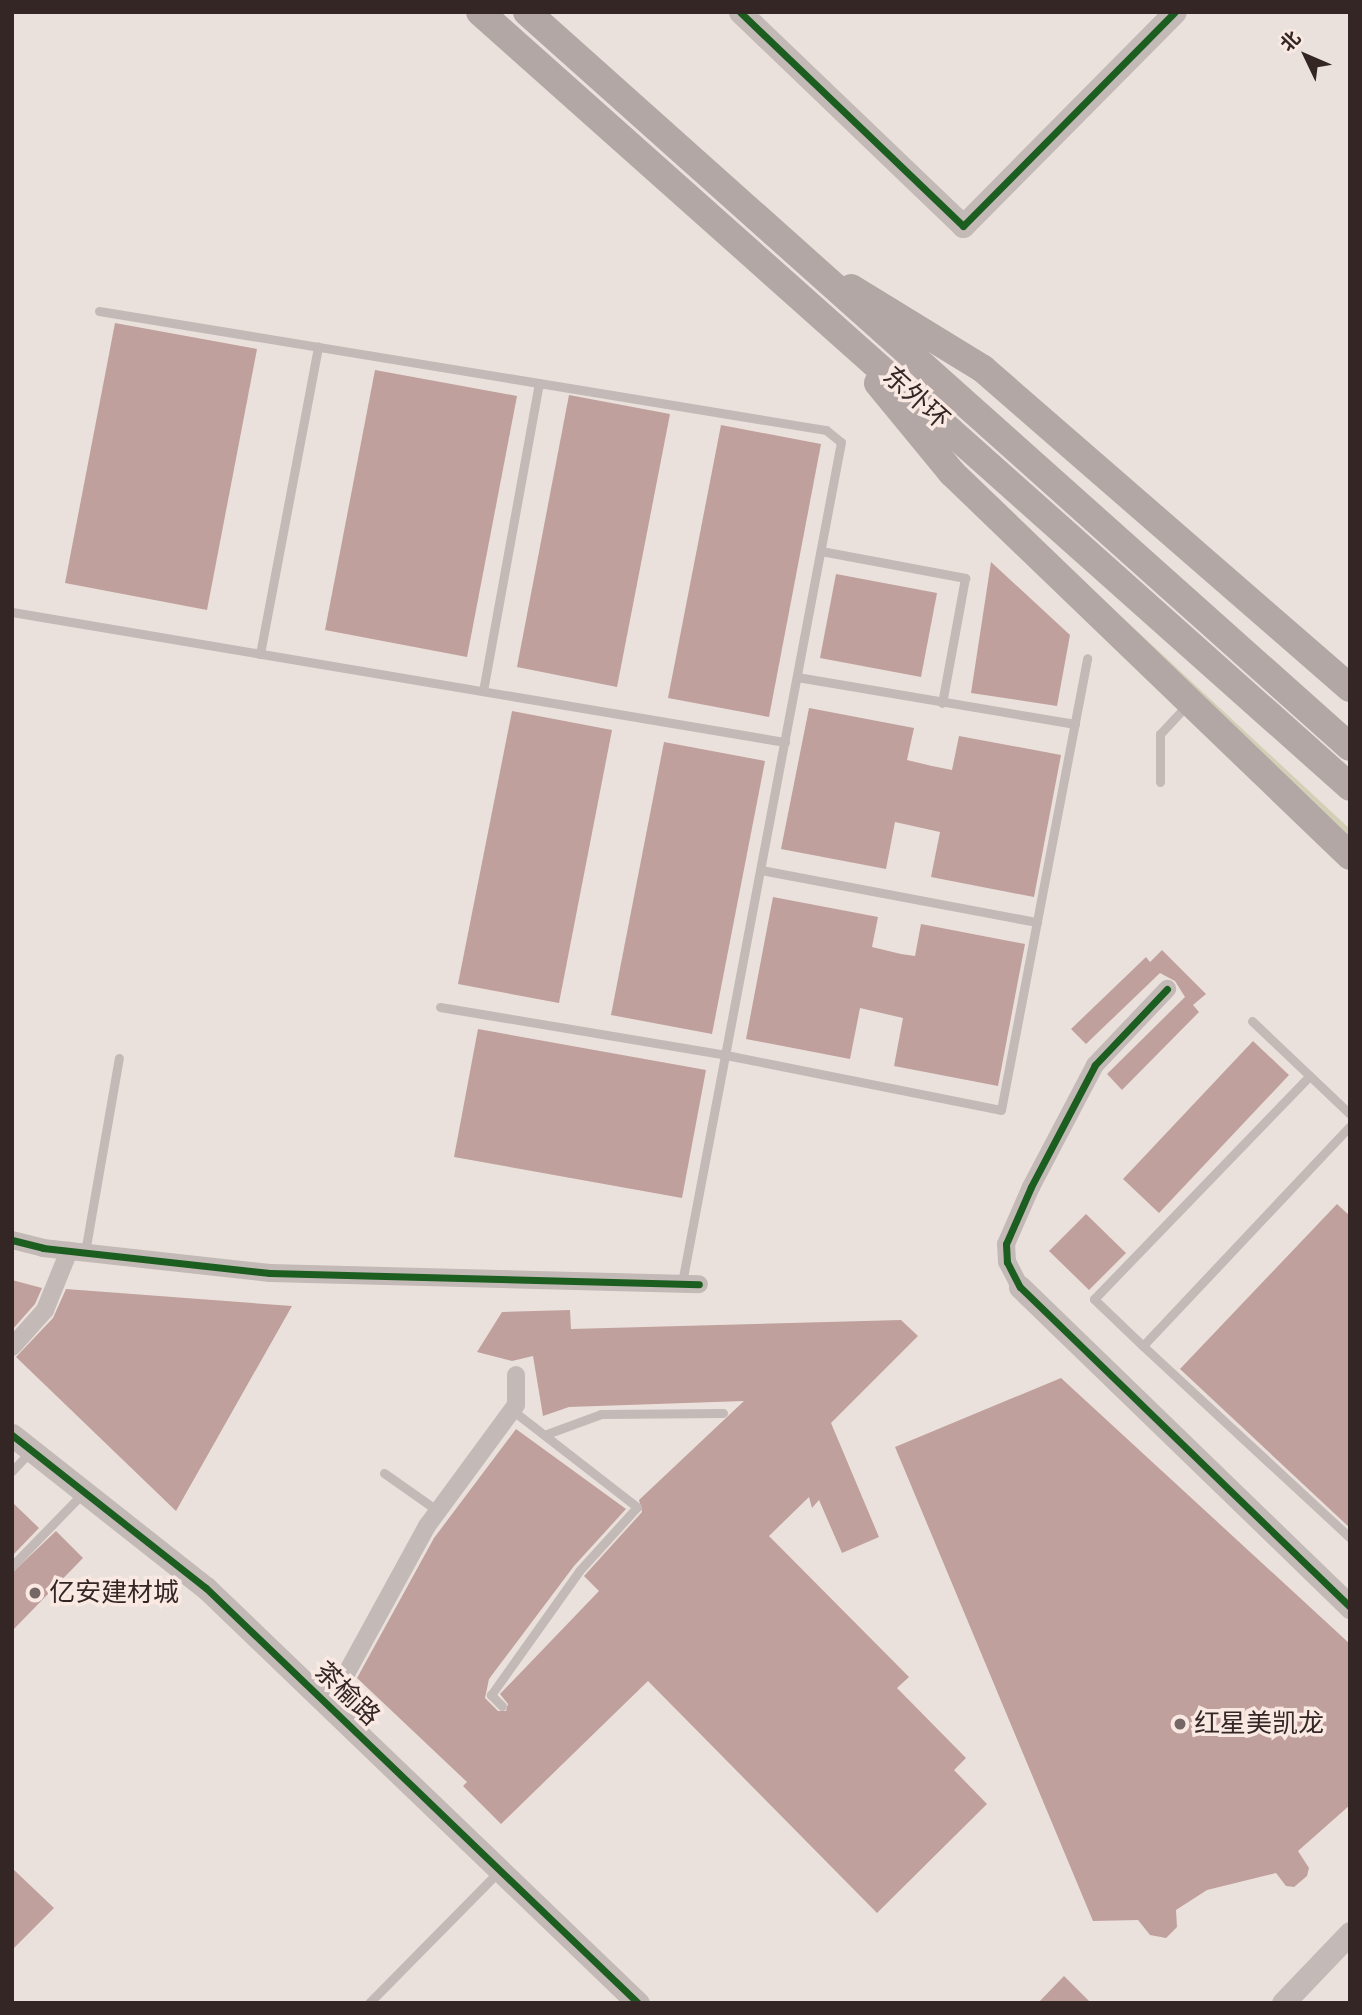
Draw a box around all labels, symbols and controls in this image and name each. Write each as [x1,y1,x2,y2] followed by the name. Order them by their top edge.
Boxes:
[1271,21,1341,91] north arrow
[1274,25,1307,57] text: 北
[877,360,955,436] street label: 东外环
[49,1577,179,1609] place label: 亿安建材城
[27,1585,43,1601] marker: 亿安建材城
[308,1656,386,1732] street label: 茶榆路
[1194,1708,1324,1740] place label: 红星美凯龙
[1172,1716,1188,1732] marker: 红星美凯龙

